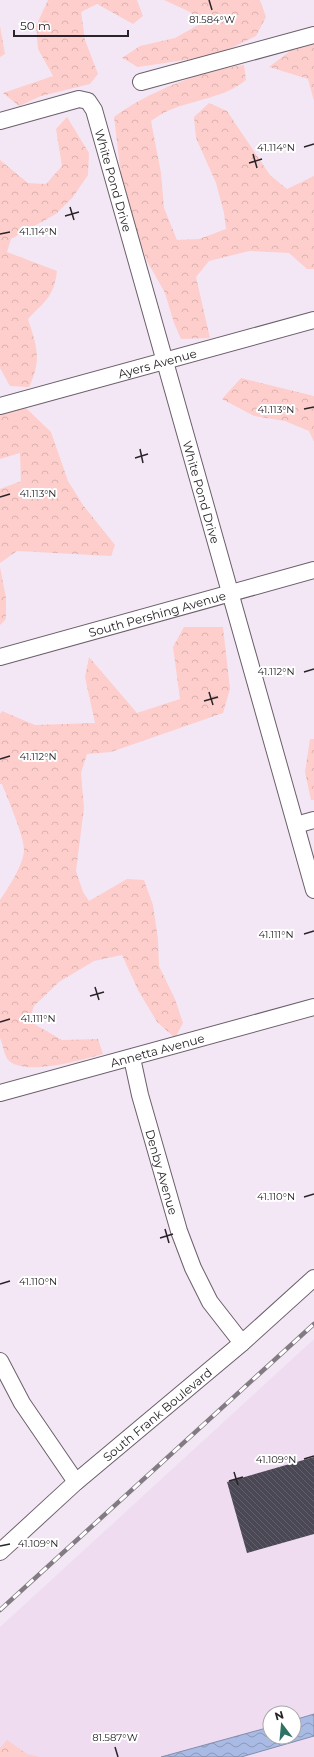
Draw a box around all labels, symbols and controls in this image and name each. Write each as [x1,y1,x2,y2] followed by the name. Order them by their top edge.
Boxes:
[14,12,128,38] scale bar
[189,13,235,26] text: 81.584°W
[20,18,51,33] text: 50 m
[92,127,135,233] street label: White Pond Drive
[257,141,295,154] text: 41.114°N
[19,225,57,238] text: 41.114°N
[116,345,198,381] street label: Ayers Avenue
[258,403,295,416] text: 41.113°N
[180,439,223,545] street label: White Pond Drive
[20,487,57,500] text: 41.113°N
[87,587,227,640] street label: South Pershing Avenue
[257,665,295,678] text: 41.112°N
[19,750,57,763] text: 41.112°N
[258,928,294,941] text: 41.111°N
[20,1012,56,1025] text: 41.111°N
[108,1030,206,1070] street label: Annetta Avenue
[143,1128,181,1217] street label: Denby Avenue
[257,1190,295,1203] text: 41.110°N
[19,1275,57,1288] text: 41.110°N
[99,1364,215,1464] street label: South Frank Boulevard
[256,1453,296,1466] text: 41.109°N
[18,1537,58,1550] text: 41.109°N
[262,1705,302,1745] north arrow
[273,1707,285,1723] text: N
[92,1731,138,1744] text: 81.587°W

